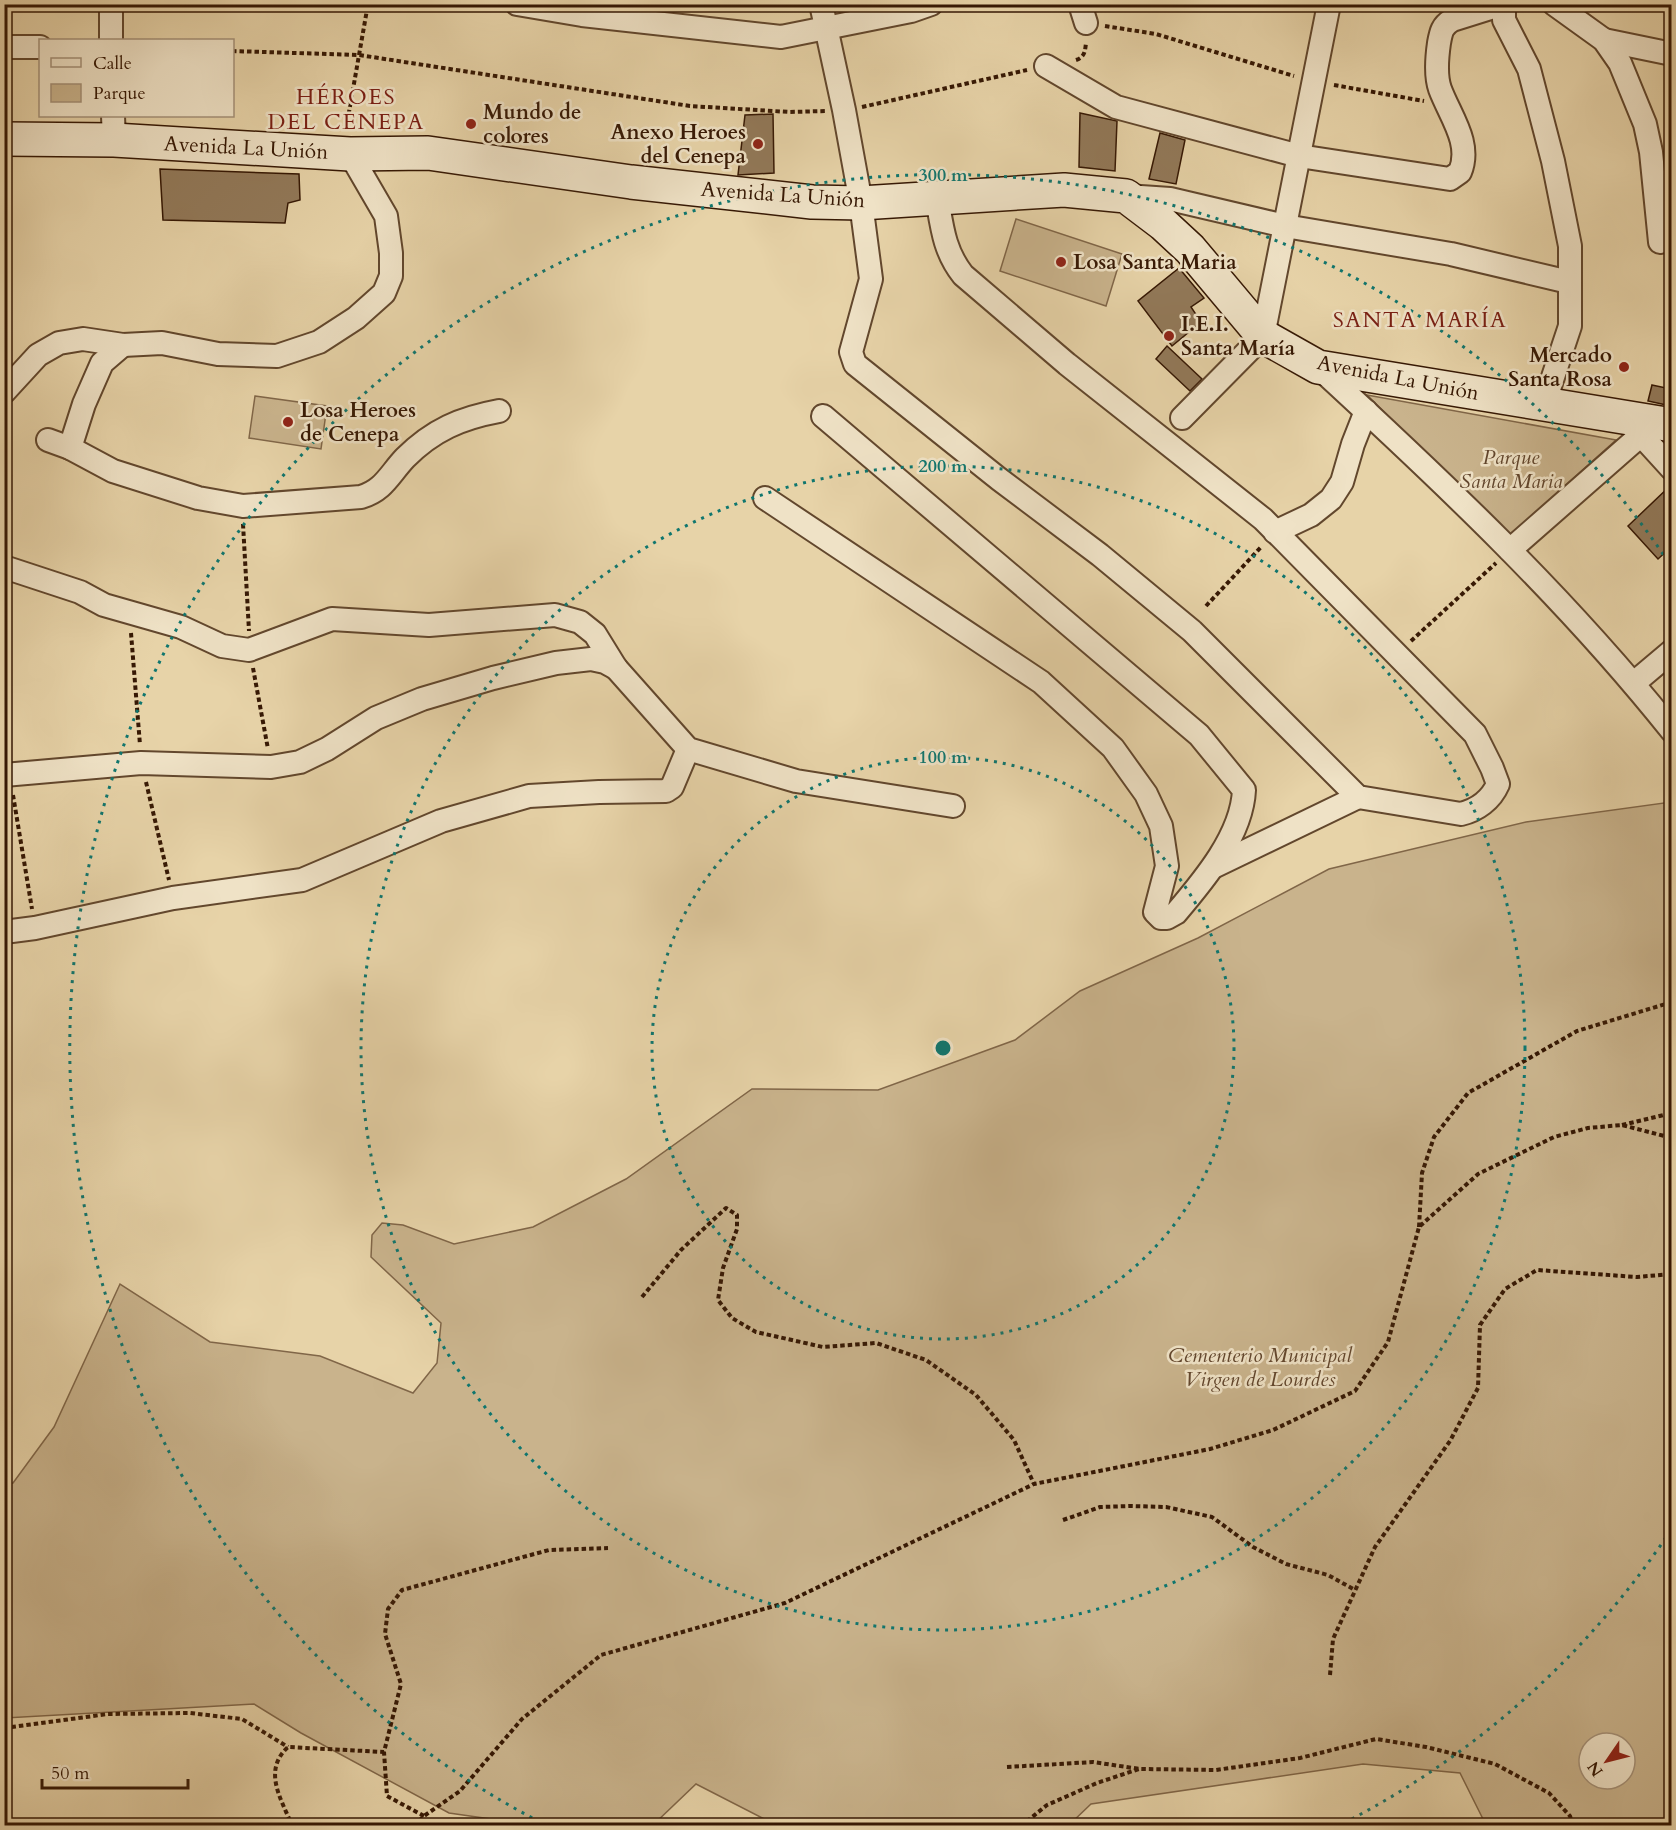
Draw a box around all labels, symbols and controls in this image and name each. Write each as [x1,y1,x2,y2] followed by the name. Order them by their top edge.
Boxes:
[39,39,234,117] legend
[93,51,132,76] text: Calle
[93,81,146,106] text: Parque
[267,82,425,137] district label: HÉROES DEL CENEPA
[483,98,581,151] place label: Mundo de colores
[464,117,478,131] marker: Mundo de colores
[611,118,747,171] place label: Anexo Heroes del Cenepa
[163,129,329,167] street label: Avenida La Unión
[751,137,765,151] marker: Anexo Heroes del Cenepa
[918,163,968,188] text: 300 m
[700,175,866,215] street label: Avenida La Unión
[1073,248,1237,277] place label: Losa Santa Maria
[1054,255,1068,269] marker: Losa Santa Maria
[1333,305,1507,335] district label: SANTA MARÍA
[1181,310,1296,363] place label: I.E.I. Santa María
[1162,329,1176,343] marker: I.E.I. Santa María
[1508,341,1613,394] place label: Mercado Santa Rosa
[1314,348,1482,408] street label: Avenida La Unión
[1617,360,1631,374] marker: Mercado Santa Rosa
[300,396,416,449] place label: Losa Heroes de Cenepa
[281,415,295,429] marker: Losa Heroes de Cenepa
[1459,443,1563,496] park label: Parque Santa Maria
[918,454,968,479] text: 200 m
[918,745,968,770] text: 100 m
[933,1038,953,1058] centre of rings
[1168,1341,1353,1394] park label: Cementerio Municipal Virgen de Lourdes
[1577,1731,1637,1791] north arrow
[42,1752,188,1790] scale bar
[1582,1757,1609,1781] text: N
[51,1761,90,1786] text: 50 m

